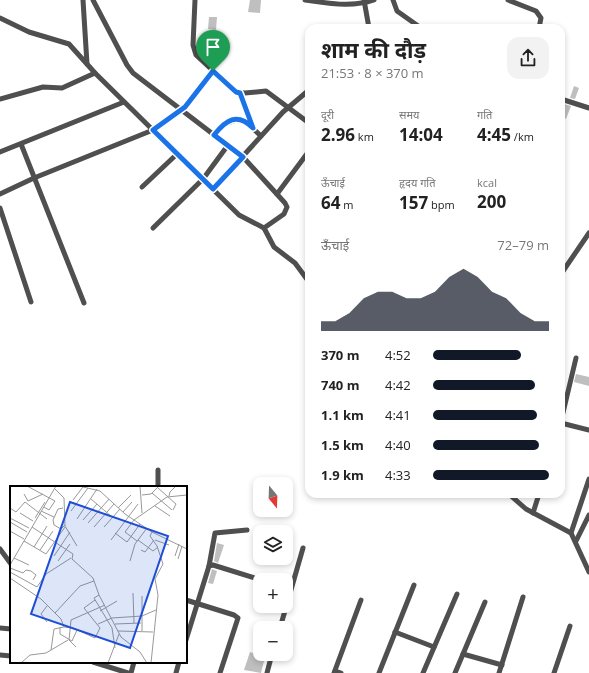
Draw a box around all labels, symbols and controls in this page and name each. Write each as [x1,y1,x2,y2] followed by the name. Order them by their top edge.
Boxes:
[196,30,230,71] pin
[321,34,426,64] text: शाम की दौड़
[202,36,224,58] icon: arrive
[507,37,549,79] button: share
[321,64,424,82] text: 21:53 · 8 × 370 m
[321,107,334,122] text: दूरी
[399,107,419,122] text: समय
[477,107,492,122] text: गति
[321,123,355,146] text: 2.96
[399,123,443,146] text: 14:04
[477,123,511,146] text: 4:45
[355,129,374,144] text: km
[511,129,534,144] text: /km
[321,175,345,190] text: ऊँचाई
[399,175,435,190] text: हृदय गति
[477,175,497,190] text: kcal
[477,190,506,213] text: 200
[321,191,340,214] text: 64
[399,191,428,214] text: 157
[340,197,354,212] text: m
[428,197,455,212] text: bpm
[321,236,349,254] text: ऊँचाई
[497,236,549,254] text: 72–79 m
[321,346,359,364] text: 370 m
[385,346,411,364] text: 4:52
[321,376,359,394] text: 740 m
[385,376,411,394] text: 4:42
[321,406,364,424] text: 1.1 km
[385,406,411,424] text: 4:41
[321,436,364,454] text: 1.5 km
[385,436,411,454] text: 4:40
[321,466,364,484] text: 1.9 km
[385,466,411,484] text: 4:33
[253,477,293,517] north arrow
[253,477,293,661] map controls
[10,486,187,663] inset map
[253,525,293,565] button: layers
[253,573,293,613] button: +
[253,621,293,661] button: −

